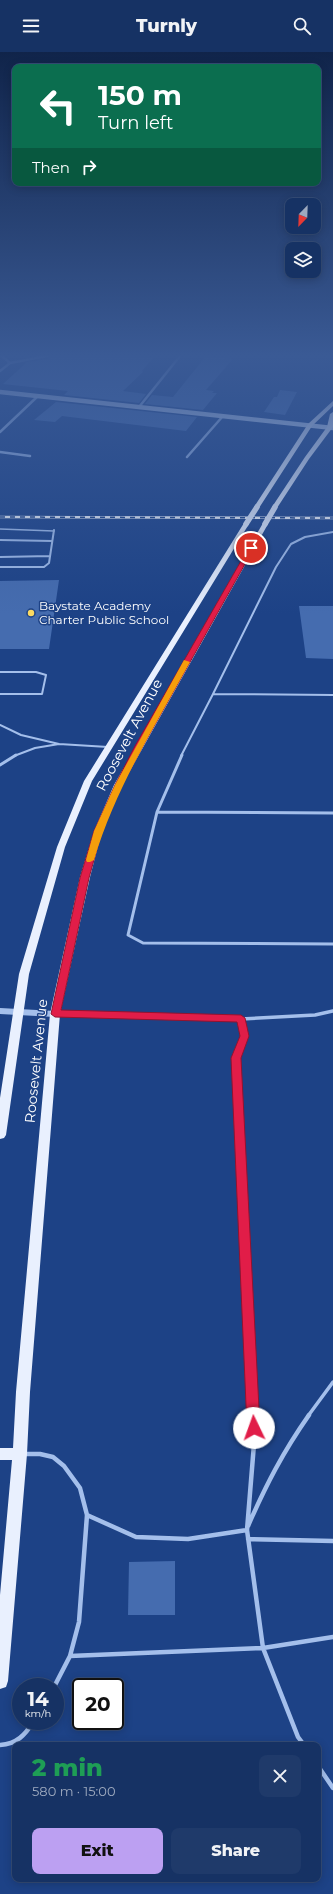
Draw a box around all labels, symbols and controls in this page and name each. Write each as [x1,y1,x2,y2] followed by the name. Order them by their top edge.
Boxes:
[20,15,42,37] icon: menu
[136,15,197,37] text: Turnly
[291,15,313,37] icon: search
[98,78,182,112] text: 150 m
[32,80,84,132] icon: left
[98,112,173,134] text: Turn left
[78,156,100,178] icon: right
[32,158,70,177] text: Then
[285,198,321,234] north arrow
[285,198,321,278] map controls
[285,242,321,278] button: layers
[234,531,268,565] pin
[240,537,262,559] icon: arrive
[39,598,169,627] place label: Baystate Academy Charter Public School
[26,608,36,618] marker: Baystate Academy Charter Public School
[92,676,166,794] street label: Roosevelt Avenue
[21,998,51,1124] street label: Roosevelt Avenue
[233,1407,275,1449] position arrow
[72,1678,124,1730] speed limit sign: 20
[27,1687,49,1711] text: 14
[25,1707,51,1720] text: km/h
[32,1753,103,1782] text: 2 min
[259,1755,301,1797] button: close
[32,1783,116,1799] text: 580 m · 15:00
[32,1828,163,1874] button: Exit
[171,1828,301,1874] button: Share

